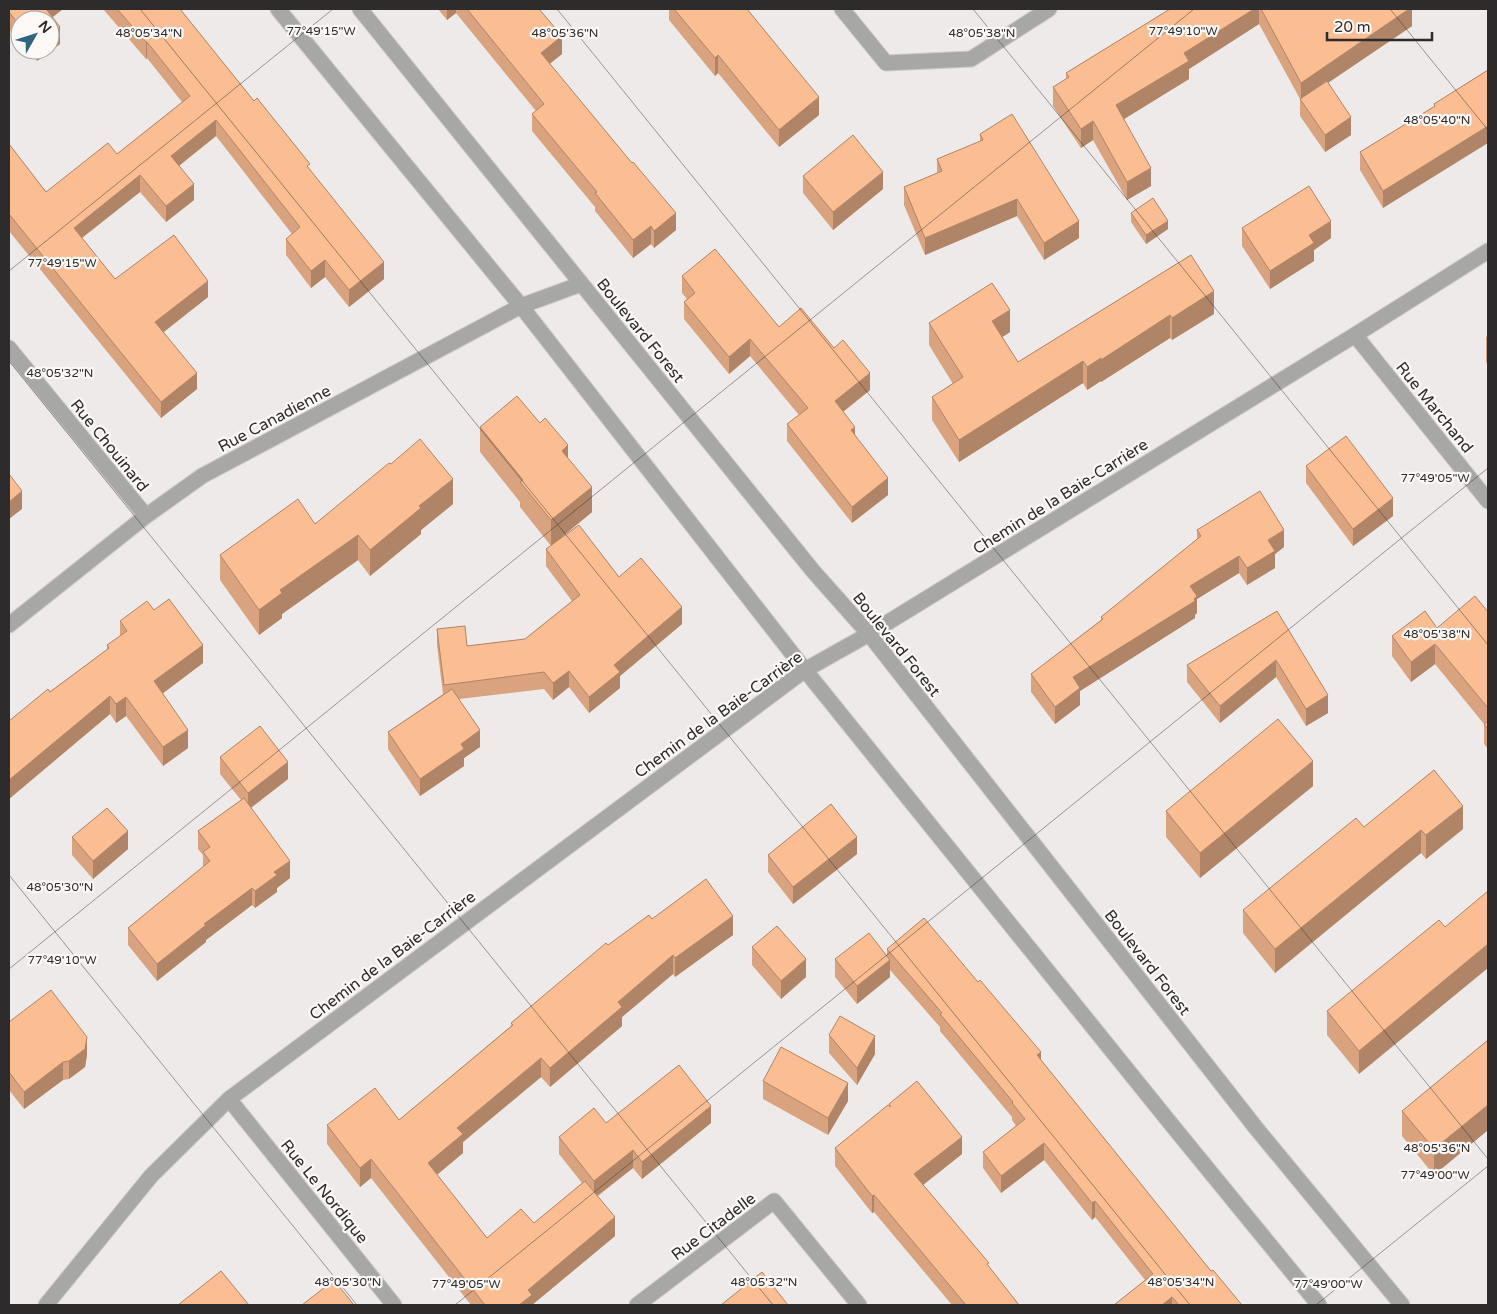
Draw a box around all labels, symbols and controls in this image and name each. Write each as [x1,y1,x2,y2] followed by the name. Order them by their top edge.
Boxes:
[10,10,60,60] north arrow
[1327,10,1432,42] scale bar
[35,17,55,37] text: N
[1334,18,1371,36] text: 20 m
[286,24,356,38] text: 77°49'15"W
[1148,24,1218,38] text: 77°49'10"W
[116,26,183,40] text: 48°05'34"N
[532,26,599,40] text: 48°05'36"N
[949,26,1016,40] text: 48°05'38"N
[1404,113,1471,127] text: 48°05'40"N
[27,256,97,270] text: 77°49'15"W
[592,274,688,387] street label: Boulevard Forest
[1391,358,1477,457] street label: Rue Marchand
[27,366,94,380] text: 48°05'32"N
[215,381,334,457] street label: Rue Canadienne
[66,395,153,496] street label: Rue Chouinard
[969,435,1152,559] street label: Chemin de la Baie-Carrière
[1400,471,1470,485] text: 77°49'05"W
[848,588,944,701] street label: Boulevard Forest
[1404,627,1471,641] text: 48°05'38"N
[631,647,807,783] street label: Chemin de la Baie-Carrière
[27,880,94,894] text: 48°05'30"N
[306,887,480,1025] street label: Chemin de la Baie-Carrière
[1100,906,1195,1019] street label: Boulevard Forest
[27,953,97,967] text: 77°49'10"W
[276,1136,372,1248] street label: Rue Le Nordique
[1404,1141,1471,1155] text: 48°05'36"N
[1400,1168,1470,1182] text: 77°49'00"W
[667,1188,760,1265] street label: Rue Citadelle
[315,1275,382,1289] text: 48°05'30"N
[731,1275,798,1289] text: 48°05'32"N
[1148,1275,1215,1289] text: 48°05'34"N
[431,1277,501,1291] text: 77°49'05"W
[1293,1277,1363,1291] text: 77°49'00"W

